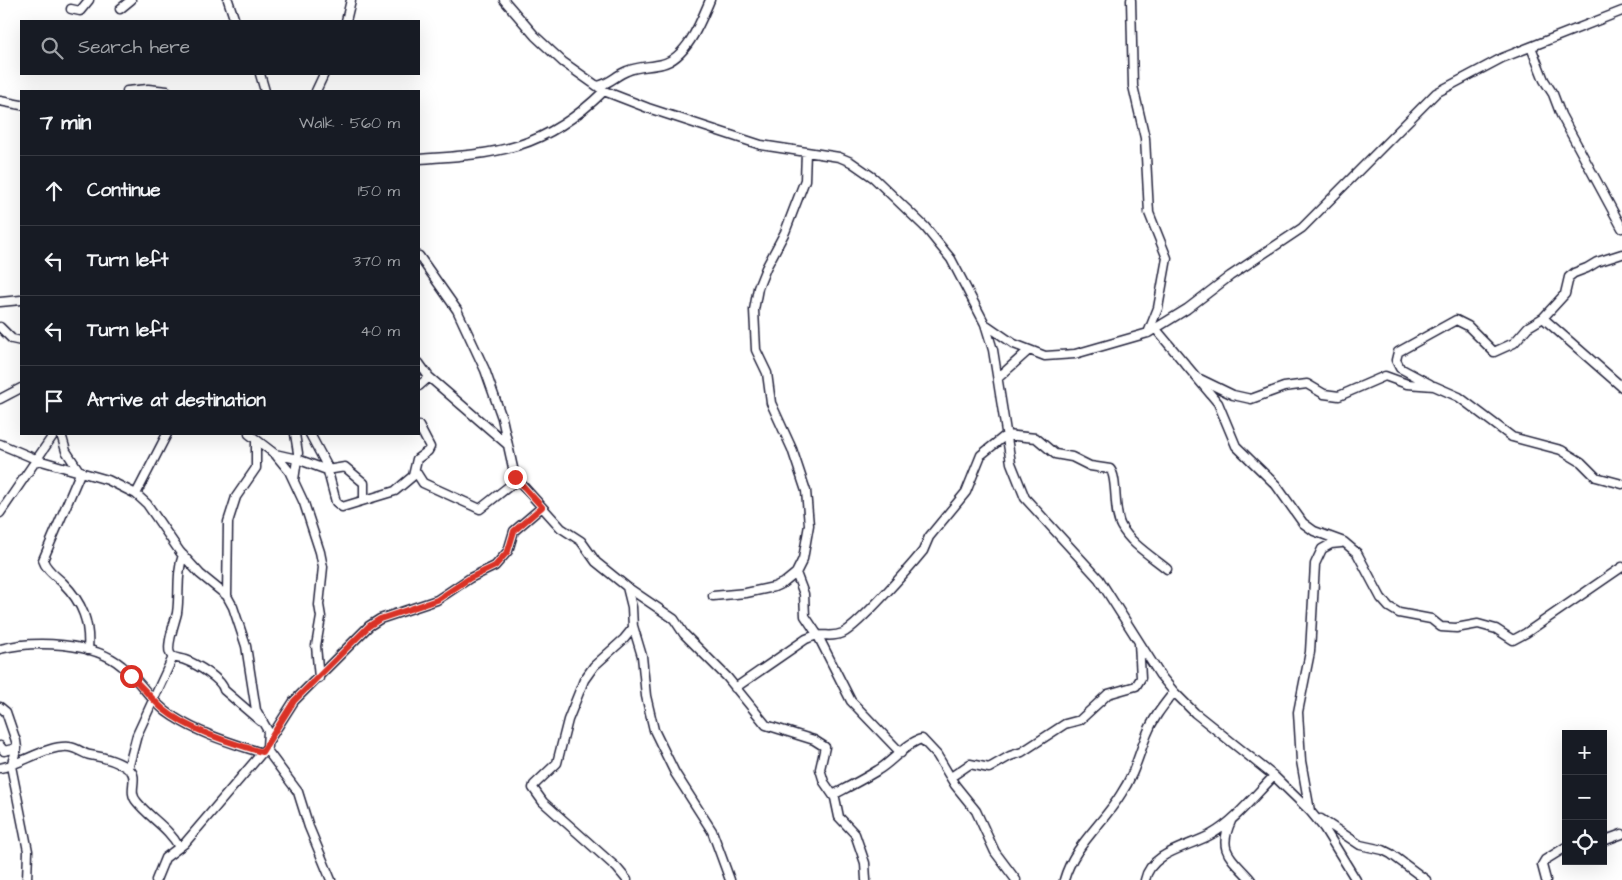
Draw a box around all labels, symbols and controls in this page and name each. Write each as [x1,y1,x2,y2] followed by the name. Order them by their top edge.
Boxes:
[20,20,420,75] search box
[38,34,66,62] icon: search
[78,34,190,61] text: Search here
[40,108,91,137] text: 7 min
[299,112,400,134] text: Walk · 560 m
[40,177,68,205] icon: ahead
[87,177,161,204] text: Continue
[358,180,400,202] text: 150 m
[40,247,68,275] icon: left
[87,247,168,274] text: Turn left
[353,250,400,272] text: 370 m
[40,317,68,345] icon: left
[87,317,168,344] text: Turn left
[360,320,400,342] text: 40 m
[40,387,68,415] icon: arrive
[87,387,266,414] text: Arrive at destination
[504,466,527,489] route end
[120,665,143,688] route start
[1562,730,1607,865] map controls
[1562,730,1607,775] button: +
[1562,775,1607,820] button: −
[1562,820,1607,865] button: locate

